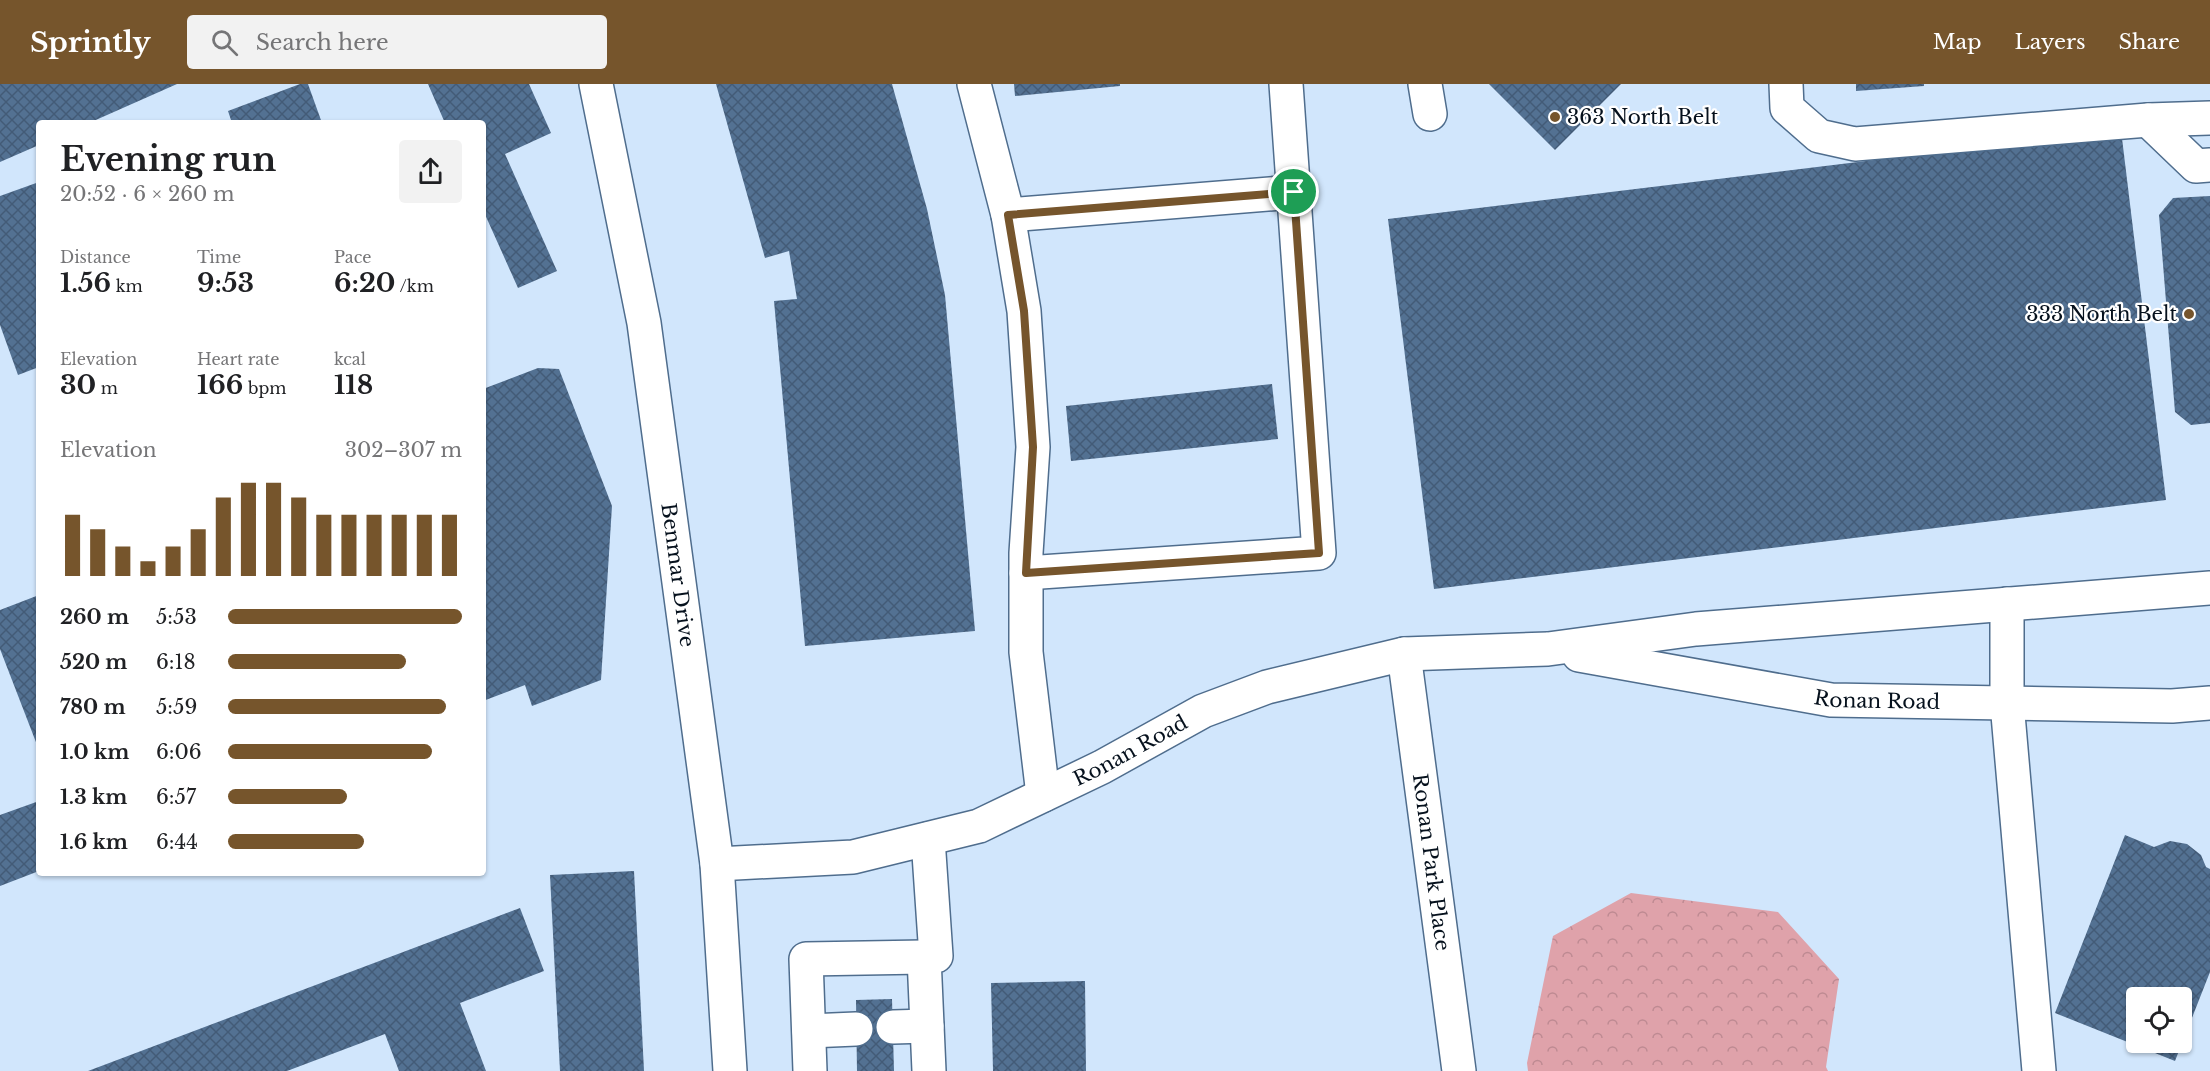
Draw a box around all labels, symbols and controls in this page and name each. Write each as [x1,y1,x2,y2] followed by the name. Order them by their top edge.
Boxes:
[187,15,607,69] search box
[30,25,151,60] text: Sprintly
[208,26,241,59] icon: search
[256,29,389,56] text: Search here
[1933,29,1982,55] text: Map
[2015,29,2086,55] text: Layers
[2119,29,2180,55] text: Share
[1567,105,1719,129] place label: 363 North Belt
[1548,110,1562,124] marker: 363 North Belt
[60,139,276,180] text: Evening run
[399,140,462,203] button: share
[1268,166,1319,217] pin
[1277,175,1310,208] icon: arrive
[60,182,235,206] text: 20:52 · 6 × 260 m
[60,247,131,267] text: Distance
[197,247,241,267] text: Time
[334,247,371,267] text: Pace
[60,267,111,299] text: 1.56
[197,267,254,299] text: 9:53
[334,267,395,299] text: 6:20
[111,276,143,296] text: km
[395,276,434,296] text: /km
[2026,302,2177,326] place label: 333 North Belt
[2182,307,2196,321] marker: 333 North Belt
[60,349,137,369] text: Elevation
[197,349,279,369] text: Heart rate
[334,349,366,369] text: kcal
[60,369,96,401] text: 30
[197,369,243,401] text: 166
[334,369,373,401] text: 118
[96,378,118,398] text: m
[243,378,286,398] text: bpm
[60,438,157,462] text: Elevation
[345,438,462,462] text: 302–307 m
[656,501,700,648] street label: Benmar Drive
[60,605,129,629] text: 260 m
[156,605,197,629] text: 5:53
[60,650,127,674] text: 520 m
[156,650,196,674] text: 6:18
[1812,685,1940,714] street label: Ronan Road
[60,695,126,719] text: 780 m
[156,695,197,719] text: 5:59
[1069,710,1192,791] street label: Ronan Road
[60,740,129,764] text: 1.0 km
[156,740,202,764] text: 6:06
[1408,772,1455,952] street label: Ronan Park Place
[60,785,127,809] text: 1.3 km
[156,785,196,809] text: 6:57
[60,830,128,854] text: 1.6 km
[156,830,198,854] text: 6:44
[2126,987,2192,1053] map controls
[2126,987,2192,1053] button: locate

